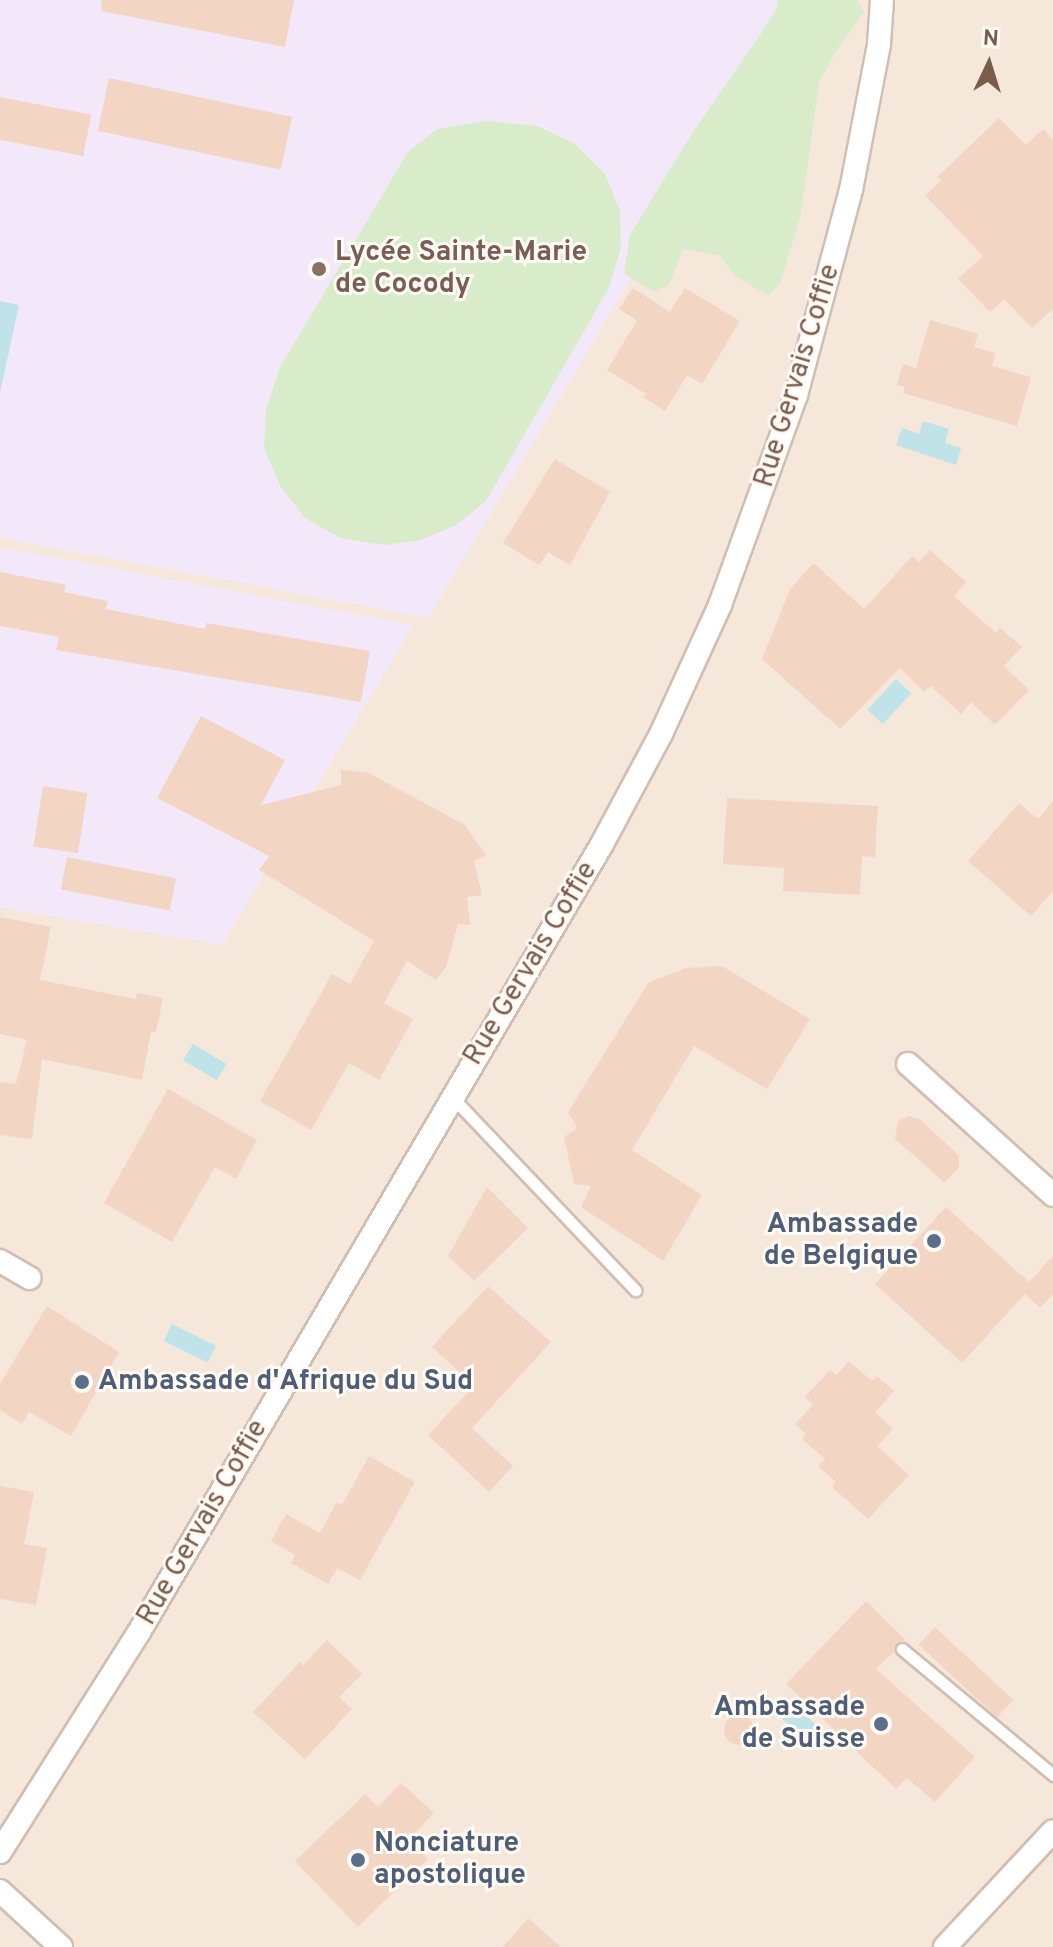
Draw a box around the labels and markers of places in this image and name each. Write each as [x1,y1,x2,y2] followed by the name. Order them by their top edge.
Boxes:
[335,236,587,302] place label: Lycée Sainte-Marie de Cocody
[310,260,328,278] marker: Lycée Sainte-Marie de Cocody
[764,1208,918,1274] place label: Ambassade de Belgique
[925,1232,943,1250] marker: Ambassade de Belgique
[98,1365,473,1399] place label: Ambassade d'Afrique du Sud
[73,1373,91,1391] marker: Ambassade d'Afrique du Sud
[714,1691,865,1757] place label: Ambassade de Suisse
[872,1715,890,1733] marker: Ambassade de Suisse
[374,1827,526,1893] place label: Nonciature apostolique
[349,1851,367,1869] marker: Nonciature apostolique

